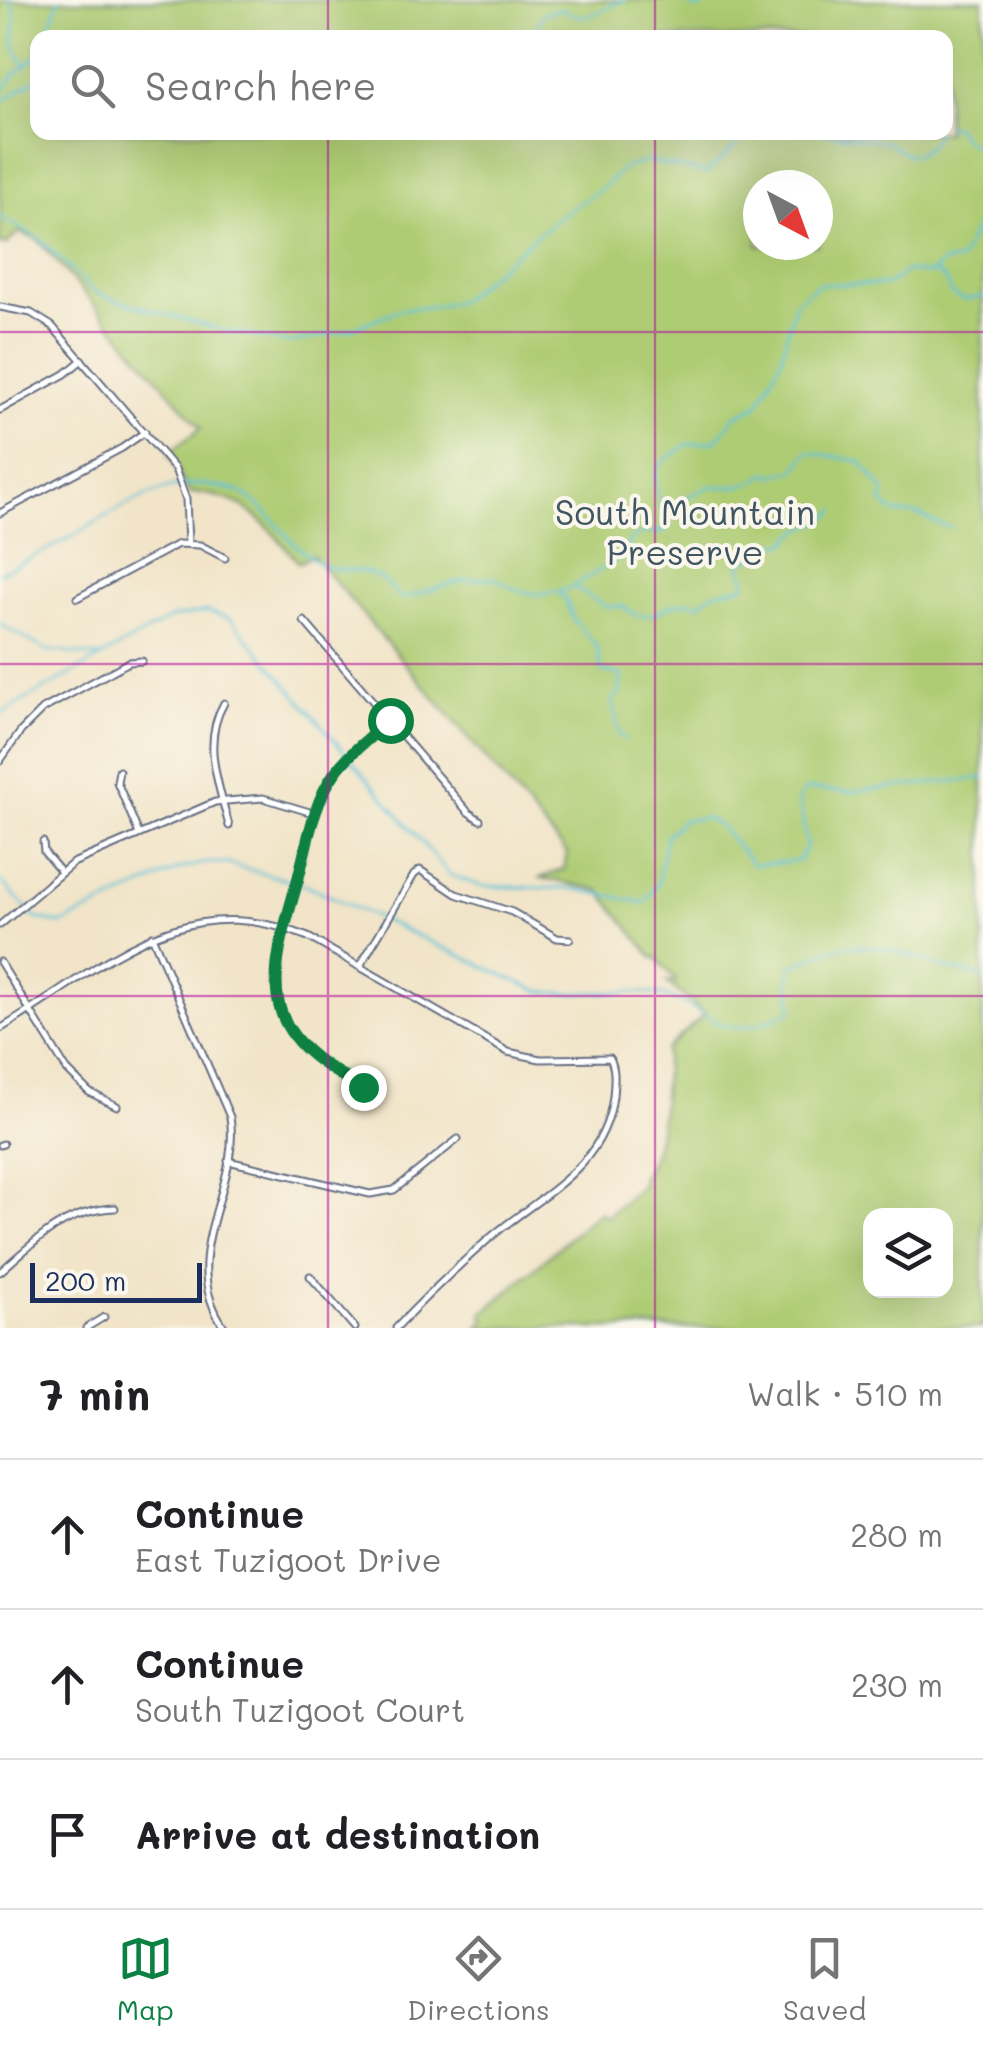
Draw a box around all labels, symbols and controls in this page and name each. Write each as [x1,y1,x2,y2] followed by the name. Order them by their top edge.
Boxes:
[30,30,953,140] search box
[65,58,120,113] icon: search
[145,60,376,110] text: Search here
[743,170,833,260] north arrow
[555,488,815,574] park label: South Mountain Preserve
[368,698,414,744] route start
[341,1065,387,1111] route end
[863,1208,953,1298] map controls
[863,1208,953,1298] button: layers
[30,1258,202,1302] scale bar
[45,1262,126,1298] text: 200 m
[40,1366,150,1421] text: 7 min
[747,1372,943,1414] text: Walk · 510 m
[135,1488,304,1538] text: Continue
[40,1507,95,1562] icon: ahead
[850,1513,943,1555] text: 280 m
[135,1538,441,1580] text: East Tuzigoot Drive
[135,1638,304,1688] text: Continue
[40,1657,95,1712] icon: ahead
[851,1663,943,1705] text: 230 m
[135,1688,465,1730] text: South Tuzigoot Court
[40,1807,95,1862] icon: arrive
[135,1809,540,1859] text: Arrive at destination
[117,1931,174,2027] tab: Map
[407,1931,550,2027] tab: Directions
[783,1931,866,2027] tab: Saved

